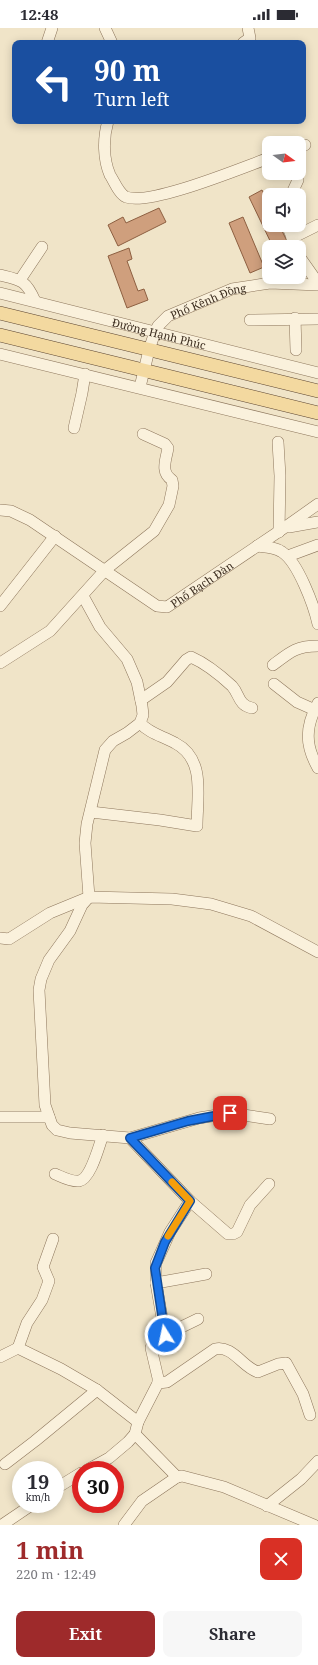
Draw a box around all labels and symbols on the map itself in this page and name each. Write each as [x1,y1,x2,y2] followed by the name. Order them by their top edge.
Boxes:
[262,136,306,180] north arrow
[168,279,247,322] street label: Phố Kênh Đồng
[111,314,208,352] street label: Đường Hạnh Phúc
[167,557,236,610] street label: Phố Bạch Đàn
[213,1096,247,1130] pin
[144,1314,186,1356] position arrow
[72,1461,124,1513] speed limit sign: 30

